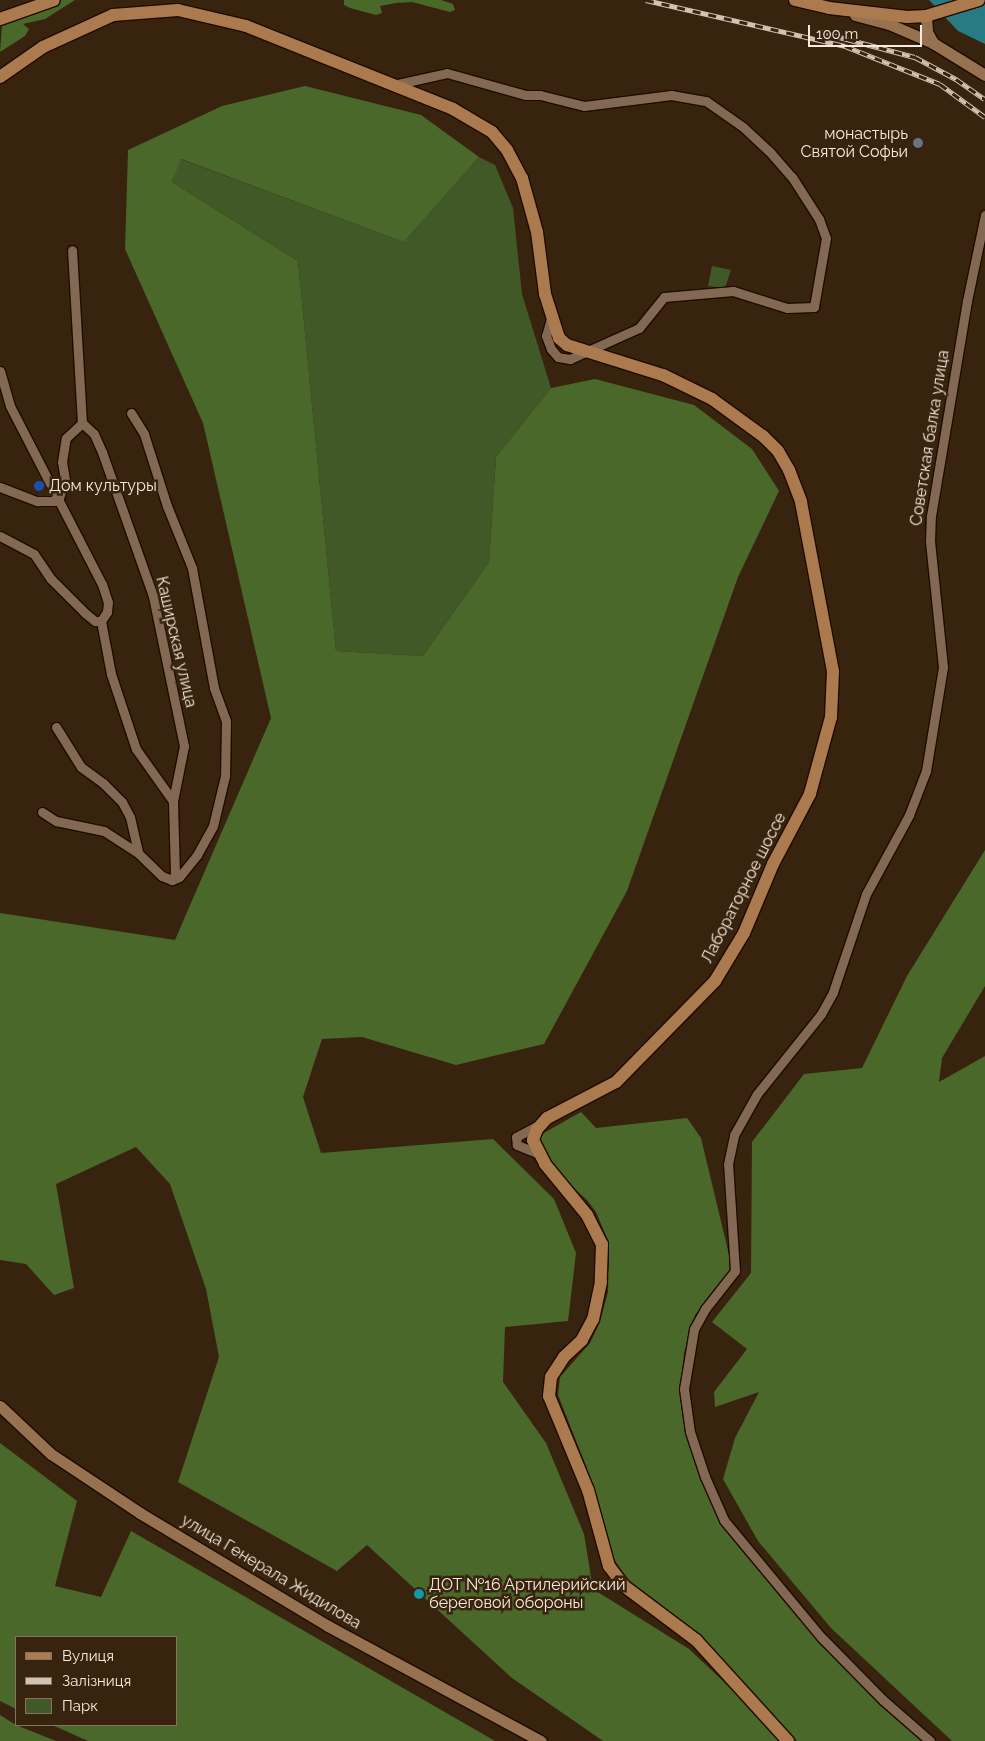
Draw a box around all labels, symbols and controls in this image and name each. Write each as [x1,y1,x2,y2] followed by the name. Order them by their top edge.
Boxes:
[810,15,924,47] scale bar
[816,25,858,43] text: 100 m
[800,124,908,162] place label: монастырь Святой Софьи
[912,137,924,149] marker: монастырь Святой Софьи
[907,349,953,527] street label: Советская балка улица
[49,476,157,496] place label: Дом культуры
[33,480,45,492] marker: Дом культуры
[152,574,200,710] street label: Каширская улица
[698,809,790,967] street label: Лабораторное шоссе
[178,1511,364,1633] street label: улица Генерала Жидилова
[429,1575,627,1613] place label: ДОТ №16 Артилерийский береговой обороны
[413,1588,425,1600] marker: ДОТ №16 Артилерийский береговой обороны
[15,1636,178,1726] legend
[62,1647,114,1665] text: Вулиця
[62,1672,131,1690] text: Залізниця
[62,1697,98,1715] text: Парк

